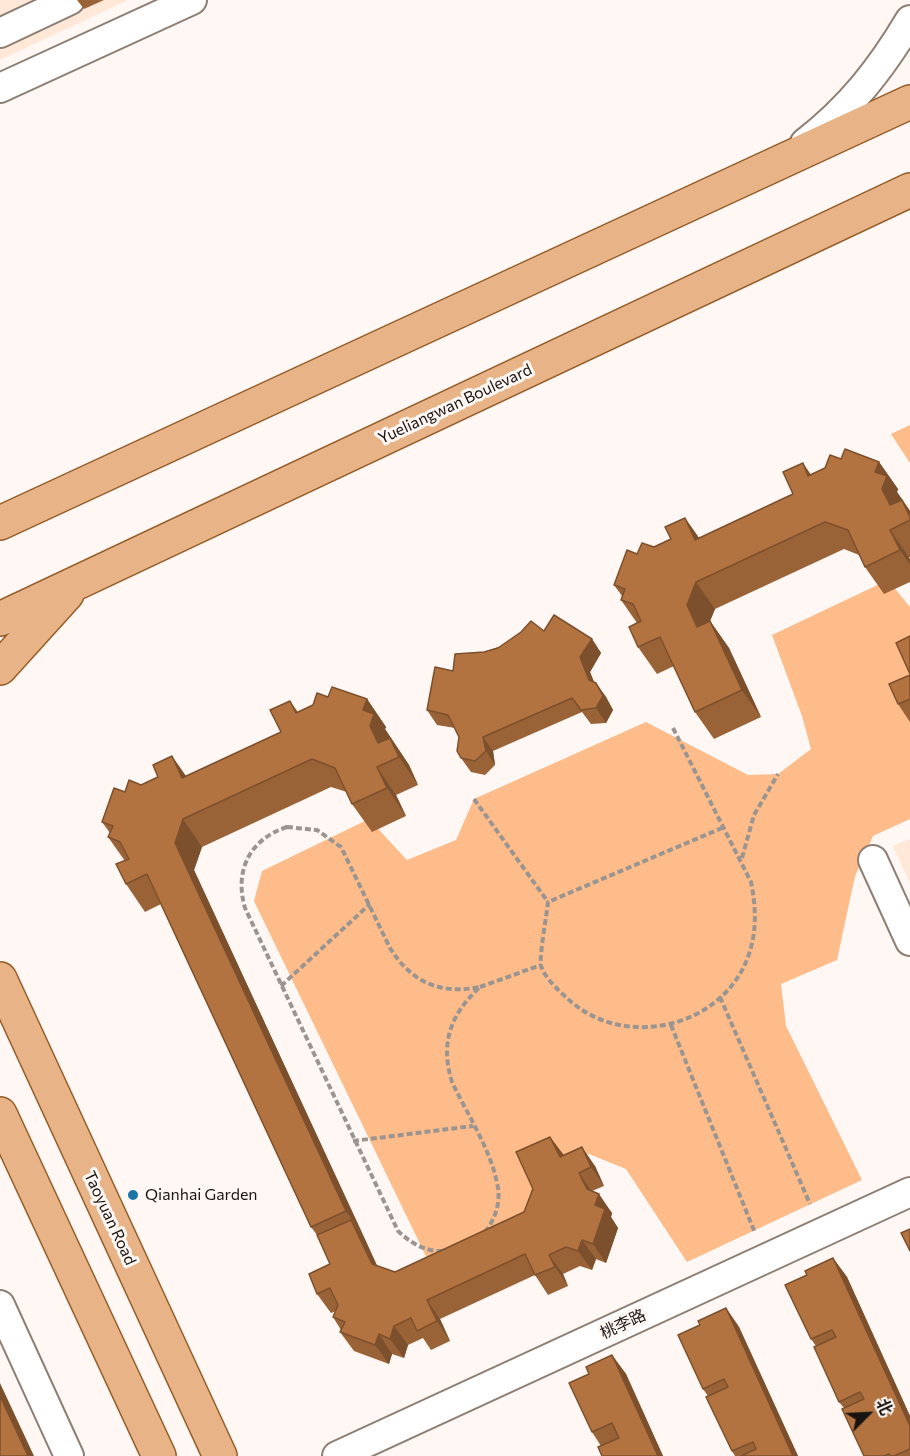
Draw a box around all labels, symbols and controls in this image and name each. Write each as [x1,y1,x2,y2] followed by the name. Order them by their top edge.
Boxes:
[375,360,535,448] street label: Yueliangwan Boulevard
[80,1168,140,1268] street label: Taoyuan Road
[145,1185,257,1205] place label: Qianhai Garden
[126,1188,140,1202] marker: Qianhai Garden
[597,1305,649,1343] street label: 桃李路
[838,1384,898,1444] north arrow
[873,1395,897,1418] text: 北

